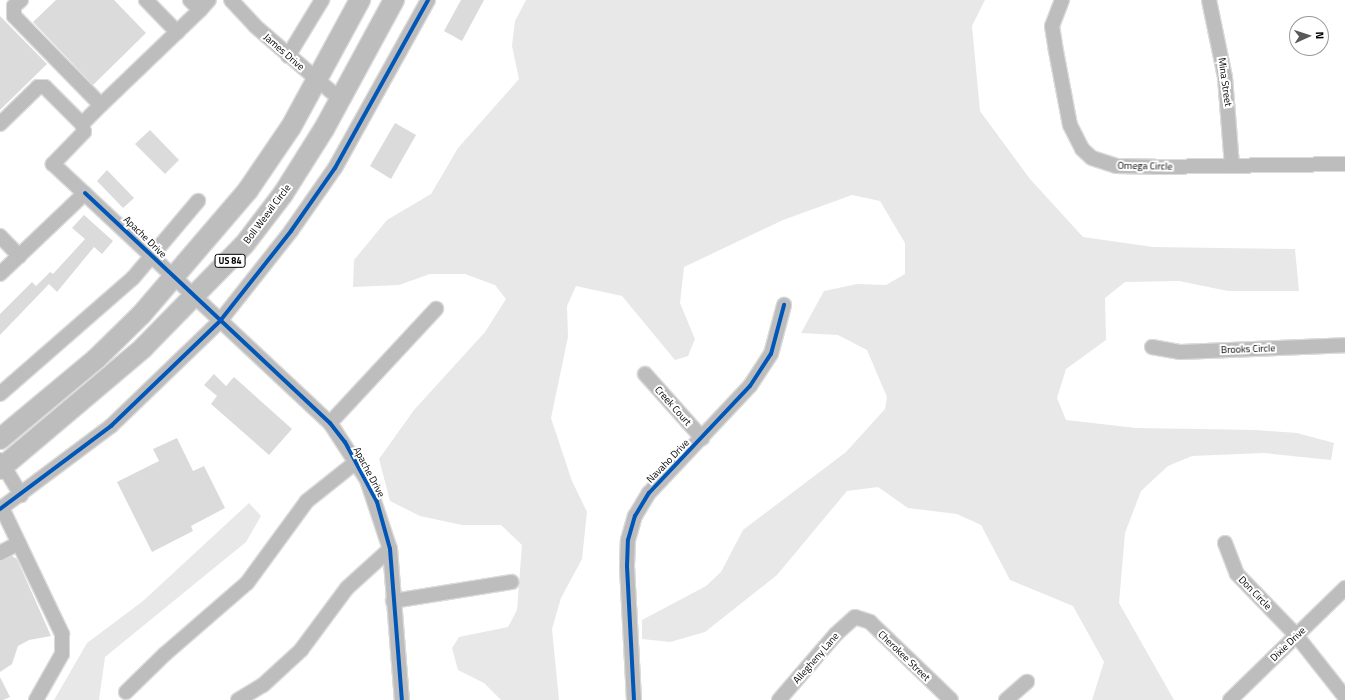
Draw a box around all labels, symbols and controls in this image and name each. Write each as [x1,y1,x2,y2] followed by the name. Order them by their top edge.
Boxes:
[1289,16,1329,56] north arrow
[261,31,307,73] street label: James Drive
[1312,31,1328,40] text: N
[1216,57,1234,107] street label: Mina Street
[1117,160,1173,172] street label: Omega Circle
[241,182,293,246] street label: Boll Weevil Circle
[121,214,169,260] street label: Apache Drive
[214,254,246,268] road number: US 84
[1221,342,1275,356] street label: Brooks Circle
[652,384,694,428] street label: Creek Court
[644,437,692,485] street label: Navaho Drive
[351,445,387,499] street label: Apache Drive
[1236,574,1274,612] street label: Don Circle
[1268,624,1308,664] street label: Dixie Drive
[876,628,932,684] street label: Cherokee Street
[791,630,841,686] street label: Allegheny Lane

